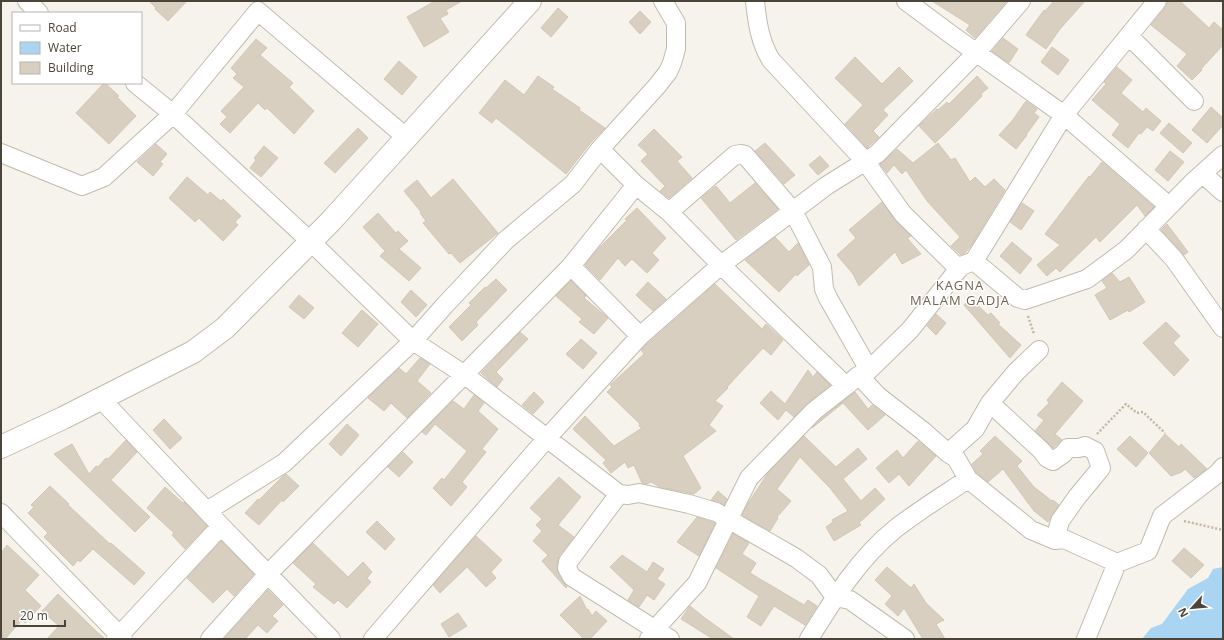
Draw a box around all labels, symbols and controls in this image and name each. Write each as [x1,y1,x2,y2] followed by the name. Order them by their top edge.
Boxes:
[12,12,142,84] legend
[48,19,77,36] text: Road
[48,39,82,56] text: Water
[48,59,94,76] text: Building
[910,276,1010,309] district label: KAGNA MALAM GADJA
[1172,588,1212,628] north arrow
[14,602,65,628] scale bar
[1174,605,1191,620] text: N
[20,607,48,624] text: 20 m

